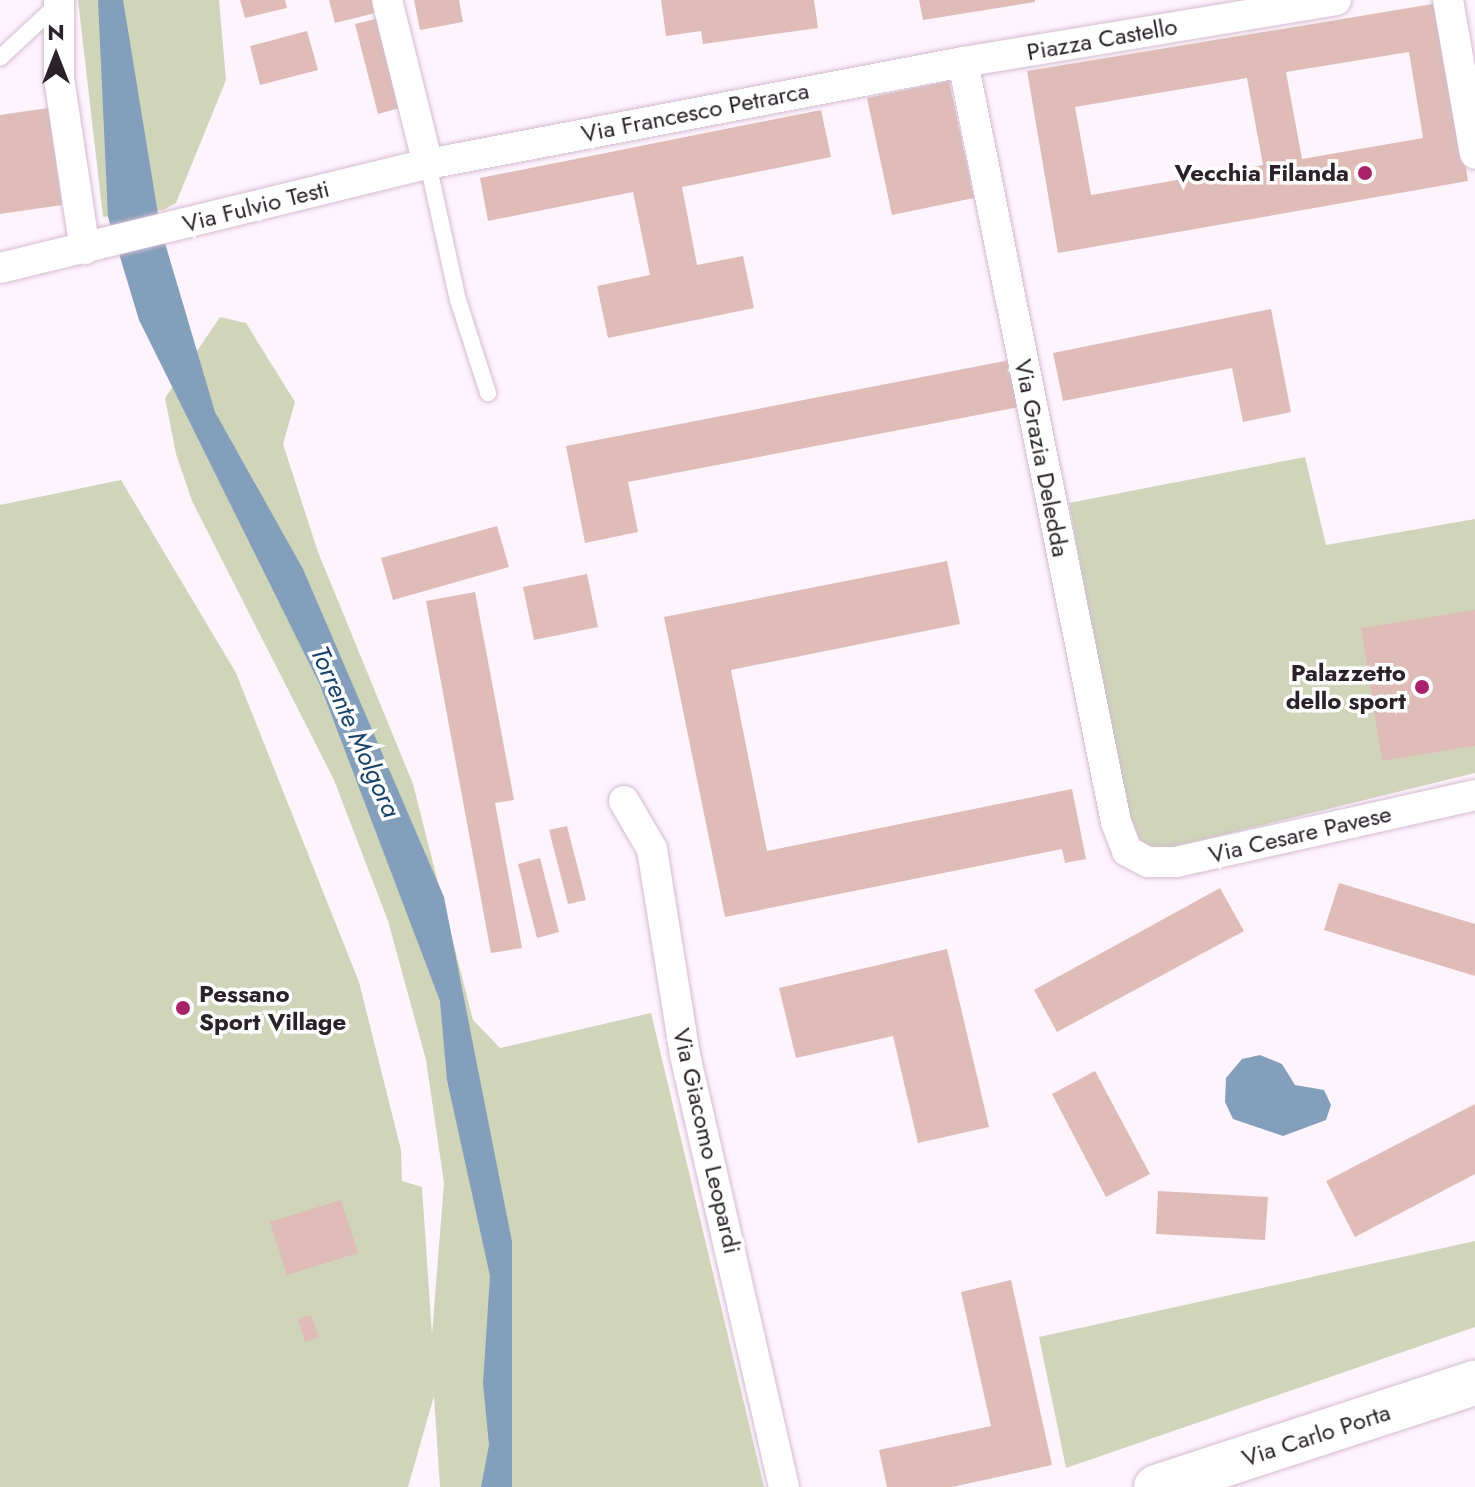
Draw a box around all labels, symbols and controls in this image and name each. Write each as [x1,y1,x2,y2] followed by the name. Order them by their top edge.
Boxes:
[1024,12,1180,66] street label: Piazza Castello
[16,16,96,96] north arrow
[47,16,65,48] text: N
[579,76,811,148] street label: Via Francesco Petrarca
[1175,159,1349,187] place label: Vecchia Filanda
[1356,164,1374,182] marker: Vecchia Filanda
[180,174,332,238] street label: Via Fulvio Testi
[1009,357,1075,559] street label: Via Grazia Deledda
[303,642,407,822] water label: Torrente Molgora
[1286,659,1406,715] place label: Palazzetto dello sport
[1413,678,1431,696] marker: Palazzetto dello sport
[1206,799,1394,869] street label: Via Cesare Pavese
[199,980,346,1036] place label: Pessano Sport Village
[174,999,192,1017] marker: Pessano Sport Village
[667,1025,747,1257] street label: Via Giacomo Leopardi
[1238,1398,1394,1472] street label: Via Carlo Porta

